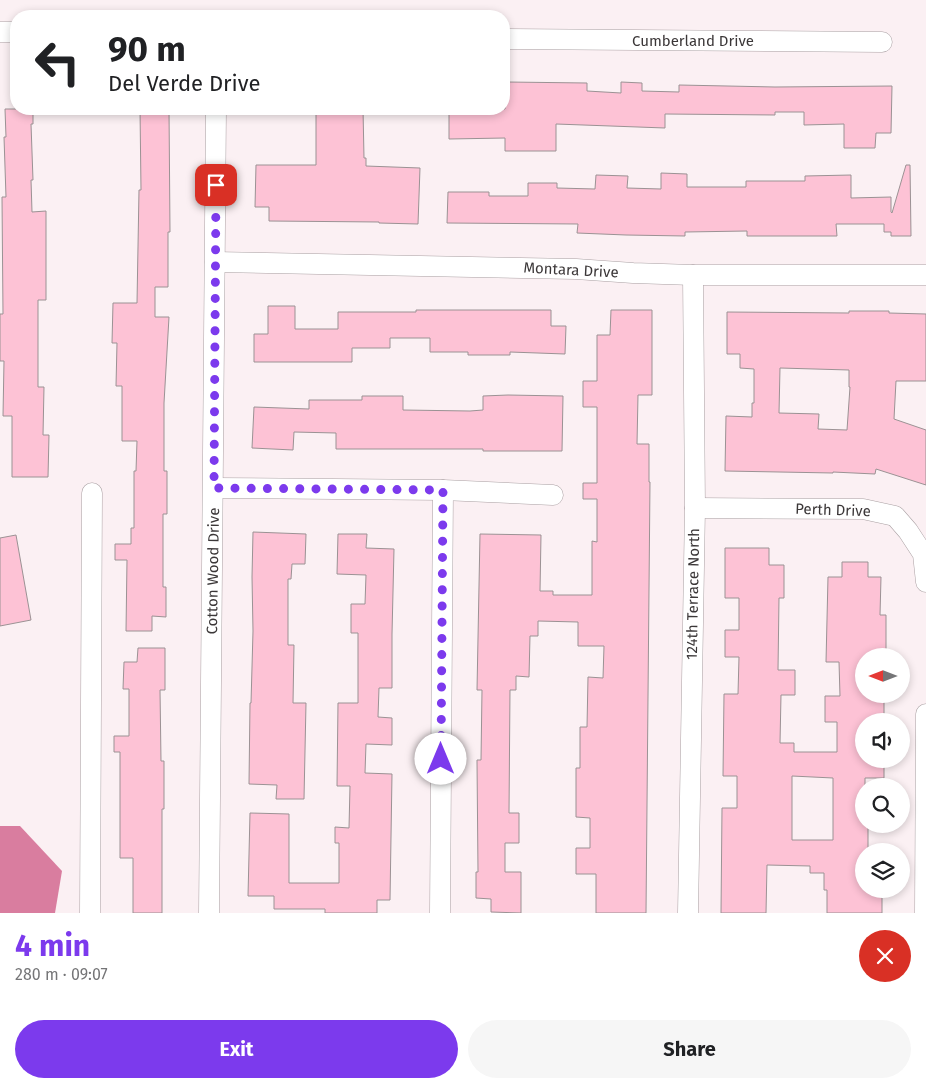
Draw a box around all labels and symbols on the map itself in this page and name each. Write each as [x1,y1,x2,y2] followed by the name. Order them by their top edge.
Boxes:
[632,32,754,50] street label: Cumberland Drive
[195,164,237,206] pin
[523,259,619,281] street label: Montara Drive
[795,500,871,520] street label: Perth Drive
[203,507,223,635] street label: Cotton Wood Drive
[683,528,703,660] street label: 124th Terrace North
[855,648,910,702] north arrow
[414,732,466,784] position arrow

